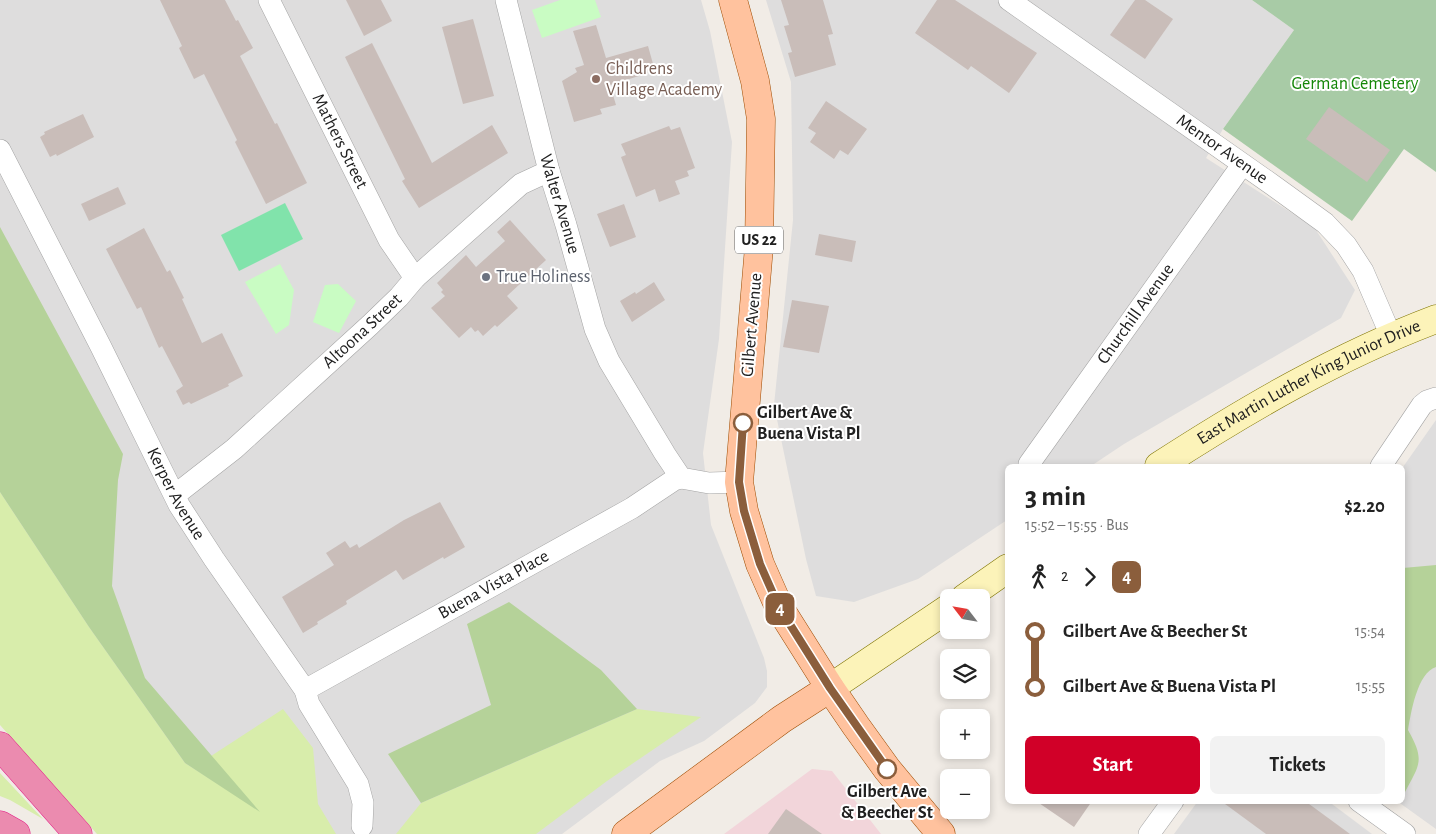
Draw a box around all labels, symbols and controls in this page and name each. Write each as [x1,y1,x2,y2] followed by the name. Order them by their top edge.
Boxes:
[606,60,723,99] place label: Childrens Village Academy
[590,73,602,85] marker: Childrens Village Academy
[1292,75,1419,93] park label: German Cemetery
[308,91,371,192] street label: Mathers Street
[1173,111,1271,187] street label: Mentor Avenue
[536,152,583,256] street label: Walter Avenue
[735,226,783,254] road number: US 22
[1094,261,1178,368] street label: Churchill Avenue
[496,268,590,286] place label: True Holiness
[480,271,492,283] marker: True Holiness
[738,272,766,378] street label: Gilbert Avenue
[319,290,406,372] street label: Altoona Street
[1194,317,1423,448] street label: East Martin Luther King Junior Drive
[757,404,861,443] place label: Gilbert Ave & Buena Vista Pl
[733,413,753,433] marker: Gilbert Ave & Buena Vista Pl
[143,445,208,543] street label: Kerper Avenue
[1025,483,1086,511] text: 3 min
[1344,497,1385,516] text: $2.20
[1025,517,1129,533] text: 15:52 – 15:55 · Bus
[435,547,552,623] street label: Buena Vista Place
[1025,563,1053,591] icon: walk
[1076,563,1104,591] icon: forward
[1061,568,1068,584] text: 2
[1122,568,1131,586] text: 4
[940,589,990,639] north arrow
[940,589,990,819] map controls
[764,593,796,625] line badge: 4
[775,600,785,618] text: 4
[1063,622,1247,641] text: Gilbert Ave & Beecher St
[1355,623,1385,639] text: 15:54
[940,649,990,699] button: layers
[1063,677,1276,696] text: Gilbert Ave & Buena Vista Pl
[1356,678,1385,694] text: 15:55
[940,709,990,759] button: +
[1025,736,1200,794] button: Start
[1210,736,1385,794] button: Tickets
[877,759,897,779] marker: Gilbert Ave & Beecher St
[940,769,990,819] button: −
[841,783,933,822] place label: Gilbert Ave & Beecher St

